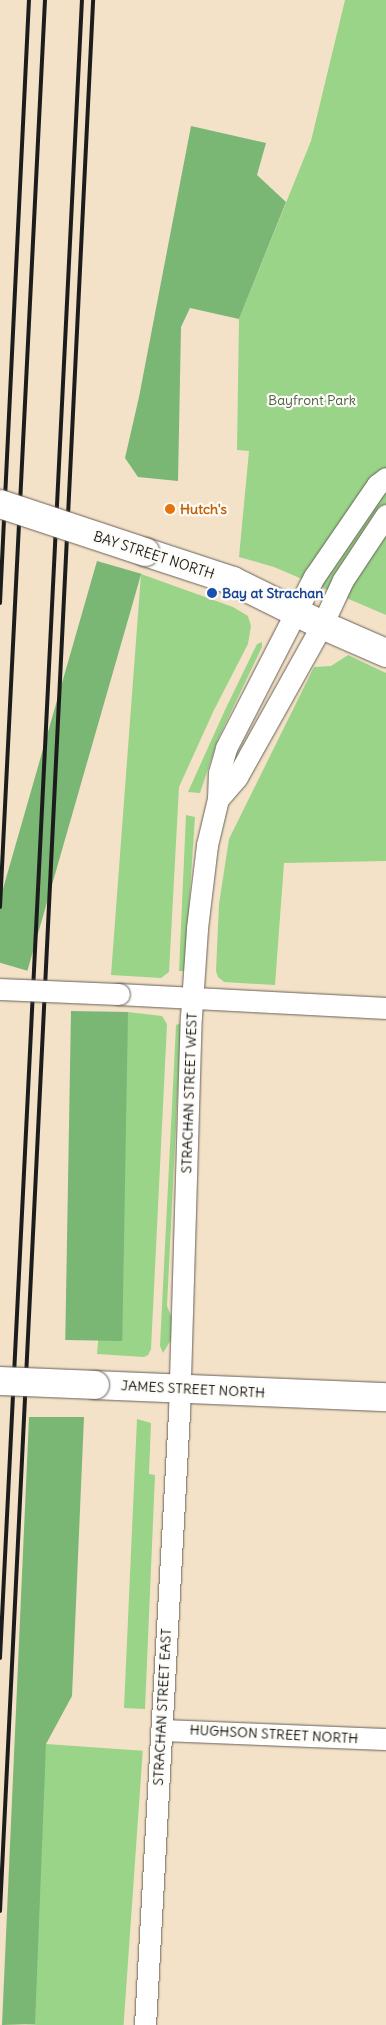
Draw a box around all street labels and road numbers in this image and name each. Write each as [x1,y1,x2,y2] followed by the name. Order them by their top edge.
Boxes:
[91,528,217,582] street label: BAY STREET NORTH
[178,1012,200,1174] street label: STRACHAN STREET WEST
[120,1377,266,1401] street label: JAMES STREET NORTH
[149,1628,175,1786] street label: STRACHAN STREET EAST
[189,1721,359,1747] street label: HUGHSON STREET NORTH

